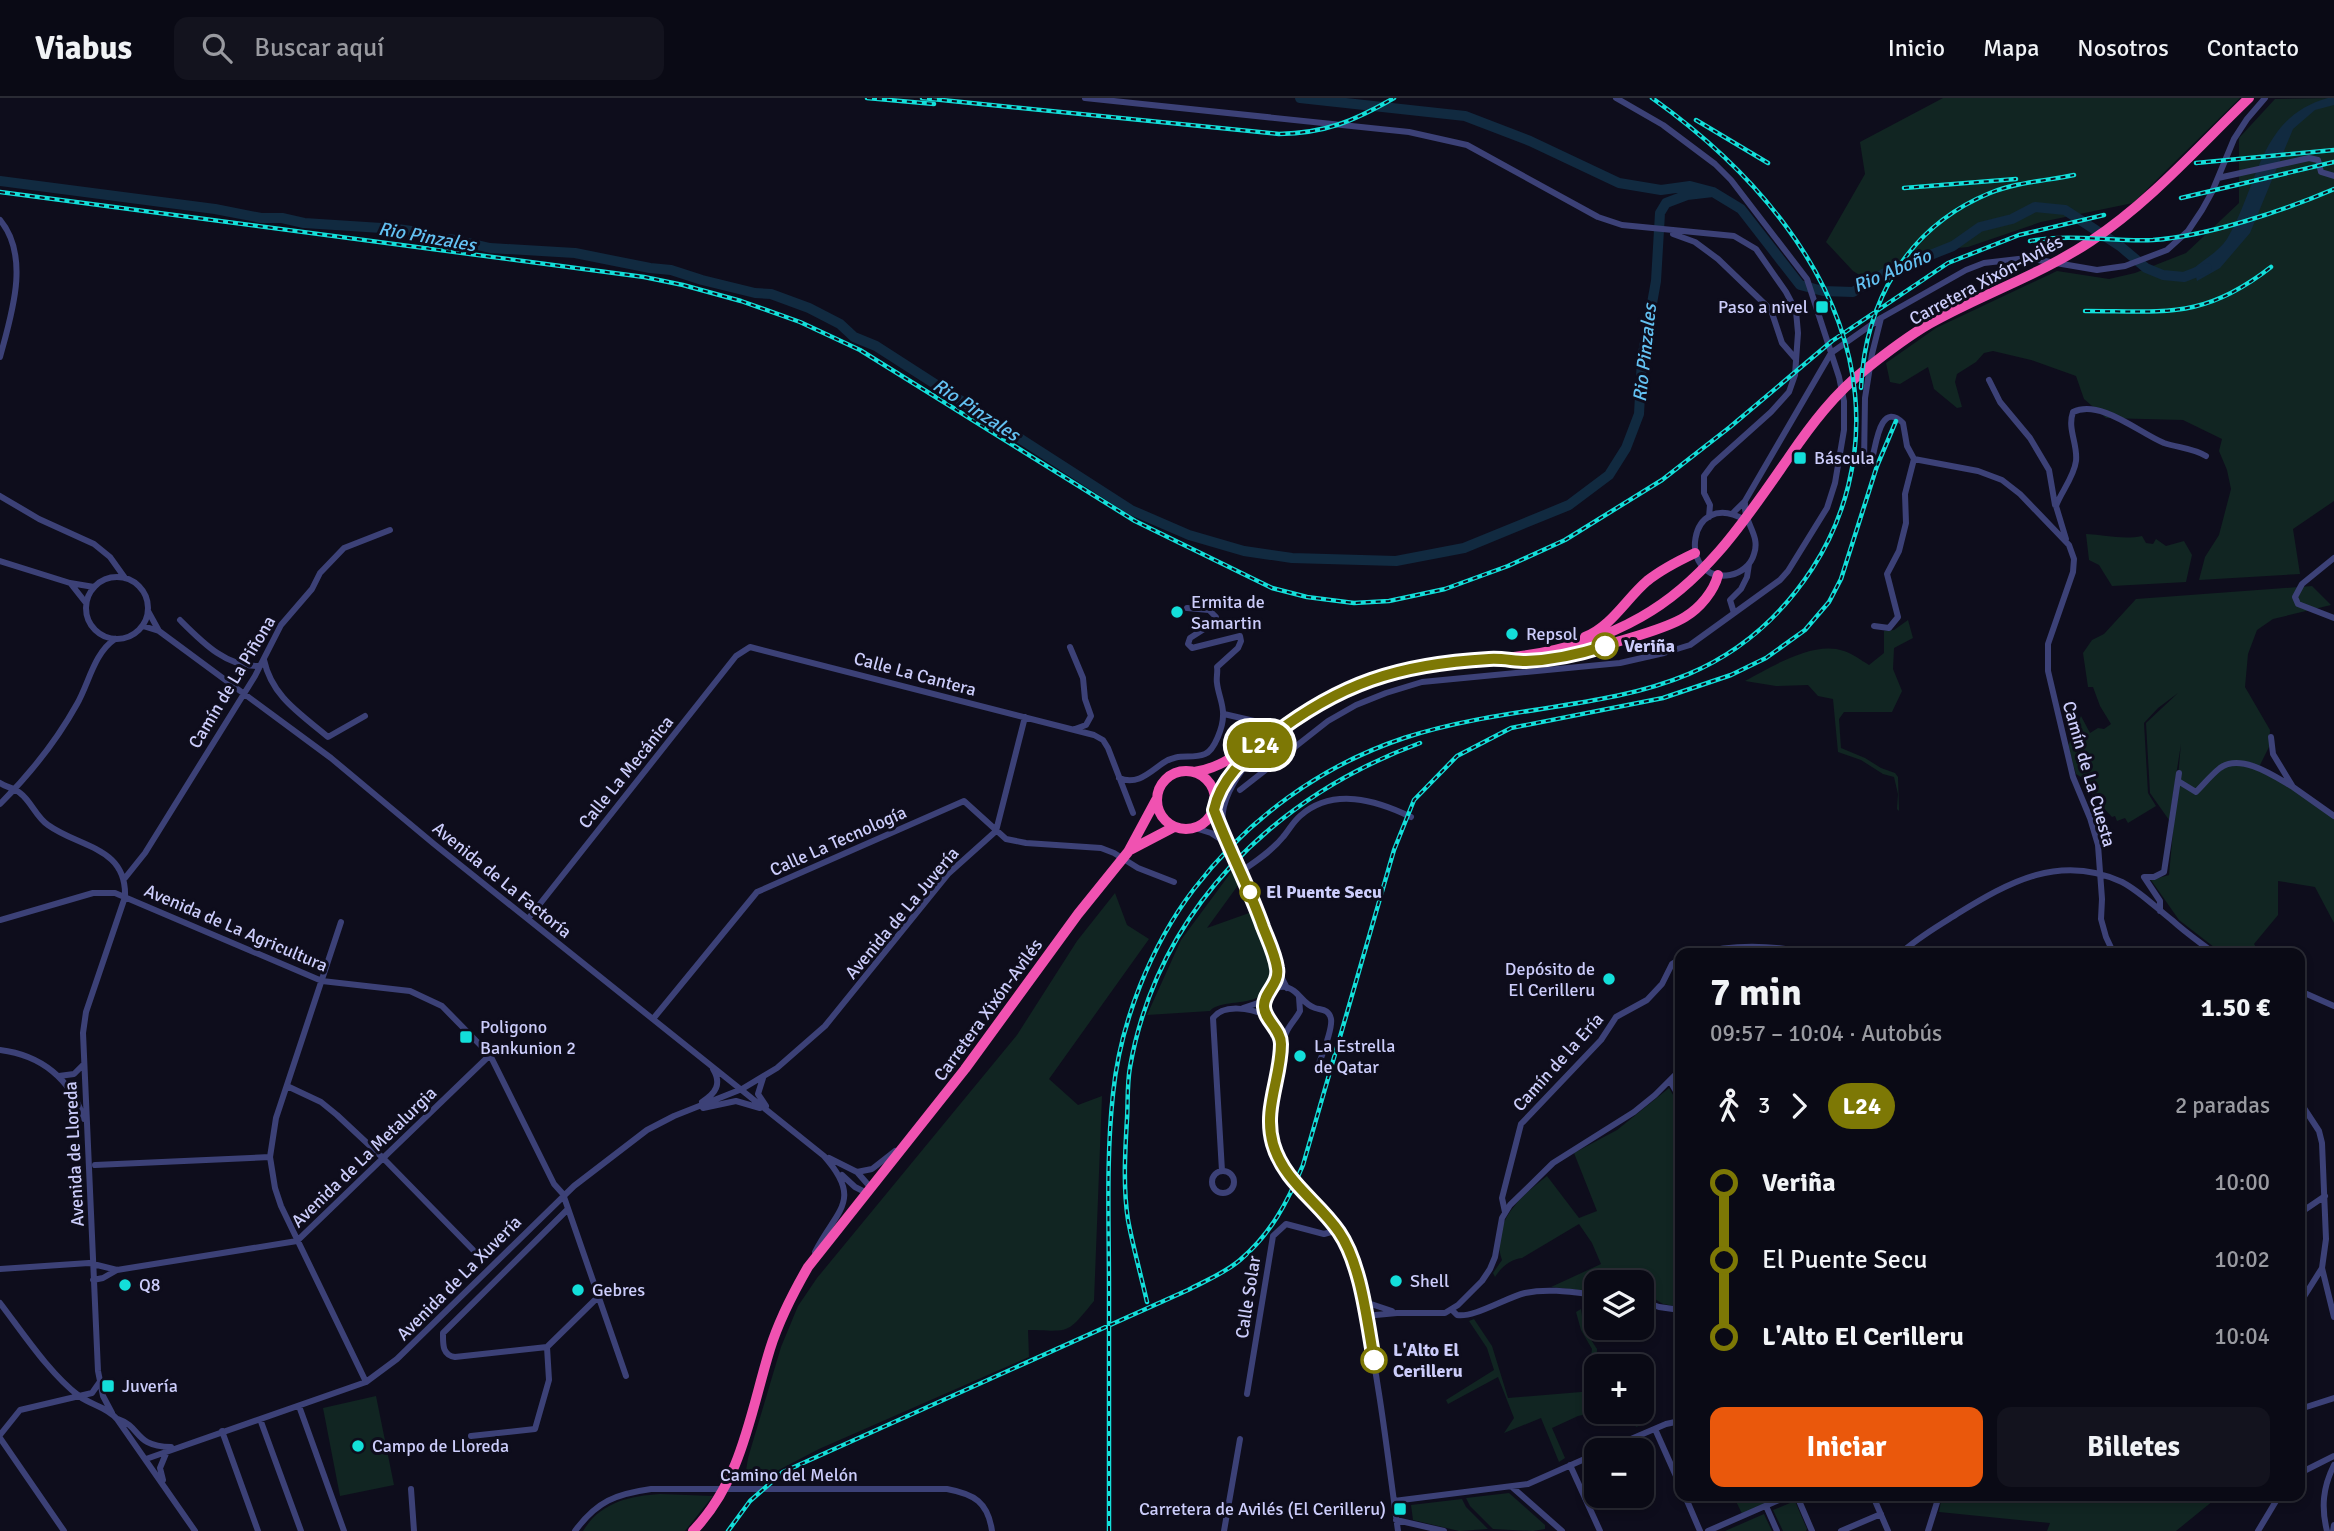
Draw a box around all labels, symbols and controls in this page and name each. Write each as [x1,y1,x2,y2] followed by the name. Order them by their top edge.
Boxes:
[174,17,664,80] search box
[35,28,132,69] text: Viabus
[198,29,236,67] icon: search
[254,32,384,64] text: Buscar aquí
[1888,33,1945,63] text: Inicio
[1983,33,2039,63] text: Mapa
[2077,33,2169,63] text: Nosotros
[2207,33,2299,63] text: Contacto
[377,217,479,258] water label: Rio Pinzales
[1905,230,2067,330] street label: Carretera Xixón-Avilés
[1849,243,1936,298] water label: Rio Aboño
[1718,296,1808,318] place label: Paso a nivel
[1814,299,1830,315] marker: Paso a nivel
[1628,301,1662,403] water label: Rio Pinzales
[928,373,1025,448] water label: Rio Pinzales
[1814,447,1875,469] place label: Báscula
[1792,450,1808,466] marker: Báscula
[1191,591,1265,634] place label: Ermita de Samartin
[1169,604,1185,620] marker: Ermita de Samartin
[184,612,280,752] street label: Camín de La Piñona
[1526,623,1578,645] place label: Repsol
[1504,626,1520,642] marker: Repsol
[1592,633,1618,659] marker: Veriña
[1624,635,1675,657] place label: Veriña
[851,647,979,701] street label: Calle La Cantera
[2058,699,2120,849] street label: Camín de La Cuesta
[574,711,678,833] street label: Calle La Mecánica
[1220,722,1300,768] line badge: L24
[1241,730,1279,760] text: L24
[766,801,910,881] street label: Calle La Tecnología
[428,817,576,943] street label: Avenida de La Factoría
[840,842,964,984] street label: Avenida de La Juvería
[141,879,331,977] street label: Avenida de La Agricultura
[1266,881,1382,903] place label: El Puente Secu
[1240,882,1260,902] marker: El Puente Secu
[929,934,1047,1086] street label: Carretera Xixón-Avilés
[1505,958,1595,1001] place label: Depósito de El Cerilleru
[1710,969,1802,1016] text: 7 min
[1601,971,1617,987] marker: Depósito de El Cerilleru
[2201,992,2270,1024] text: 1.50 €
[1508,1008,1608,1116] street label: Camín de la Ería
[480,1016,576,1059] place label: Poligono Bankunion 2
[1710,1019,1942,1048] text: 09:57 – 10:04 · Autobús
[458,1029,474,1045] marker: Poligono Bankunion 2
[1314,1035,1396,1078] place label: La Estrella de Qatar
[1292,1048,1308,1064] marker: La Estrella de Qatar
[59,1081,89,1227] street label: Avenida de Lloreda
[287,1082,441,1232] street label: Avenida de La Metalurgia
[1710,1087,1748,1125] icon: walk
[1780,1087,1818,1125] icon: forward
[1758,1091,1770,1120] text: 3
[1842,1091,1881,1121] text: L24
[2175,1091,2270,1120] text: 2 paradas
[1762,1167,1836,1199] text: Veriña
[2214,1168,2270,1197] text: 10:00
[392,1211,526,1345] street label: Avenida de La Xuvería
[1762,1244,1927,1276] text: El Puente Secu
[2214,1245,2270,1274] text: 10:02
[1231,1254,1265,1340] street label: Calle Solar
[1410,1270,1449,1292] place label: Shell
[1584,1270,1654,1508] map controls
[1584,1270,1654,1340] button: layers
[1388,1273,1404,1289] marker: Shell
[139,1274,160,1296] place label: Q8
[117,1277,133,1293] marker: Q8
[592,1279,645,1301] place label: Gebres
[570,1282,586,1298] marker: Gebres
[1762,1321,1964,1353] text: L'Alto El Cerilleru
[2214,1322,2270,1351] text: 10:04
[1393,1339,1463,1382] place label: L'Alto El Cerilleru
[1361,1347,1387,1373] marker: L'Alto El Cerilleru
[1584,1354,1654,1424] button: +
[122,1375,178,1397] place label: Juvería
[100,1378,116,1394] marker: Juvería
[1710,1407,1983,1487] button: Iniciar
[1997,1407,2270,1487] button: Billetes
[372,1435,509,1457] place label: Campo de Lloreda
[350,1438,366,1454] marker: Campo de Lloreda
[1584,1438,1654,1508] button: −
[720,1464,858,1486] street label: Camino del Melón
[1139,1498,1386,1520] place label: Carretera de Avilés (El Cerilleru)
[1392,1501,1408,1517] marker: Carretera de Avilés (El Cerilleru)

